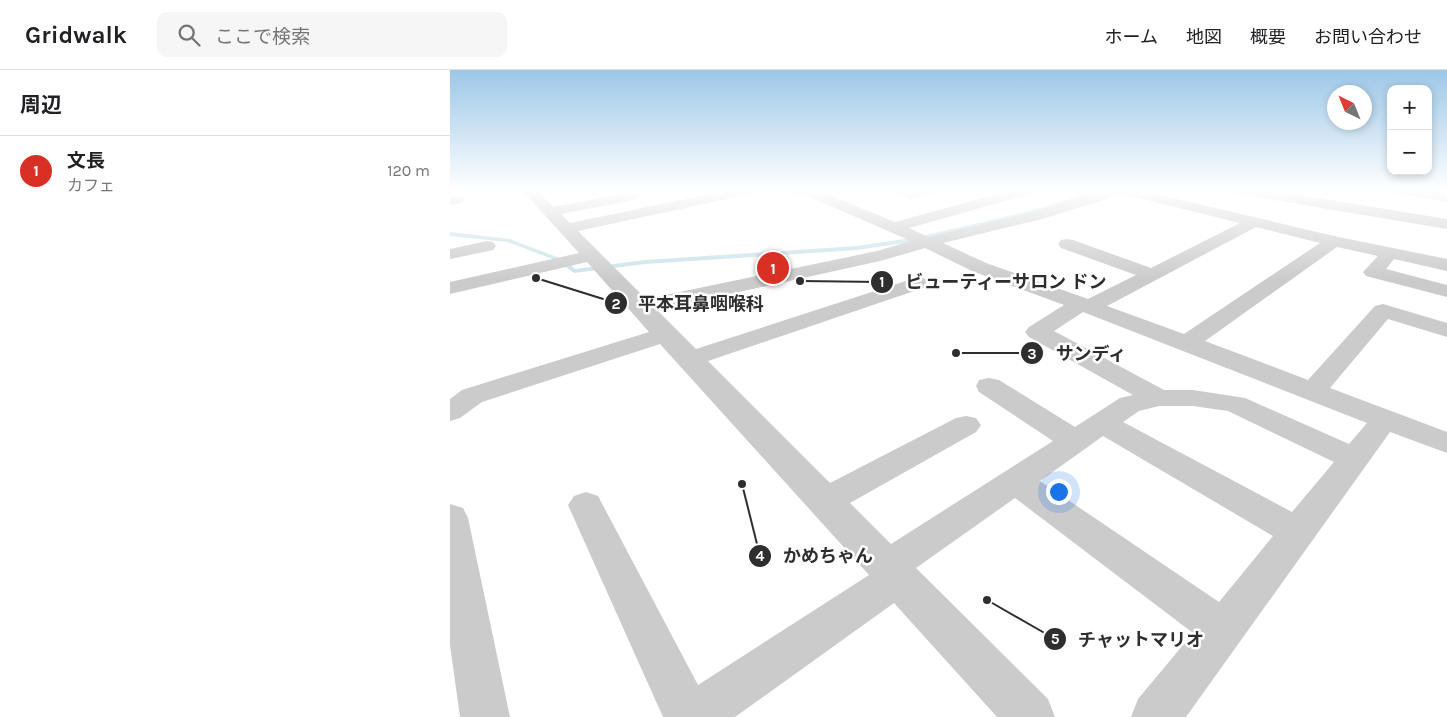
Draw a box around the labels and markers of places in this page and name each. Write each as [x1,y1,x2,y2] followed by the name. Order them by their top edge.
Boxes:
[757,249,789,287] pin: 1
[870,266,1117,299] callout: ビューティーサロン ドン
[603,287,774,320] callout: 平本耳鼻咽喉科
[1020,337,1137,370] callout: サンディ
[748,540,883,573] callout: かめちゃん
[1043,623,1214,656] callout: チャットマリオ

